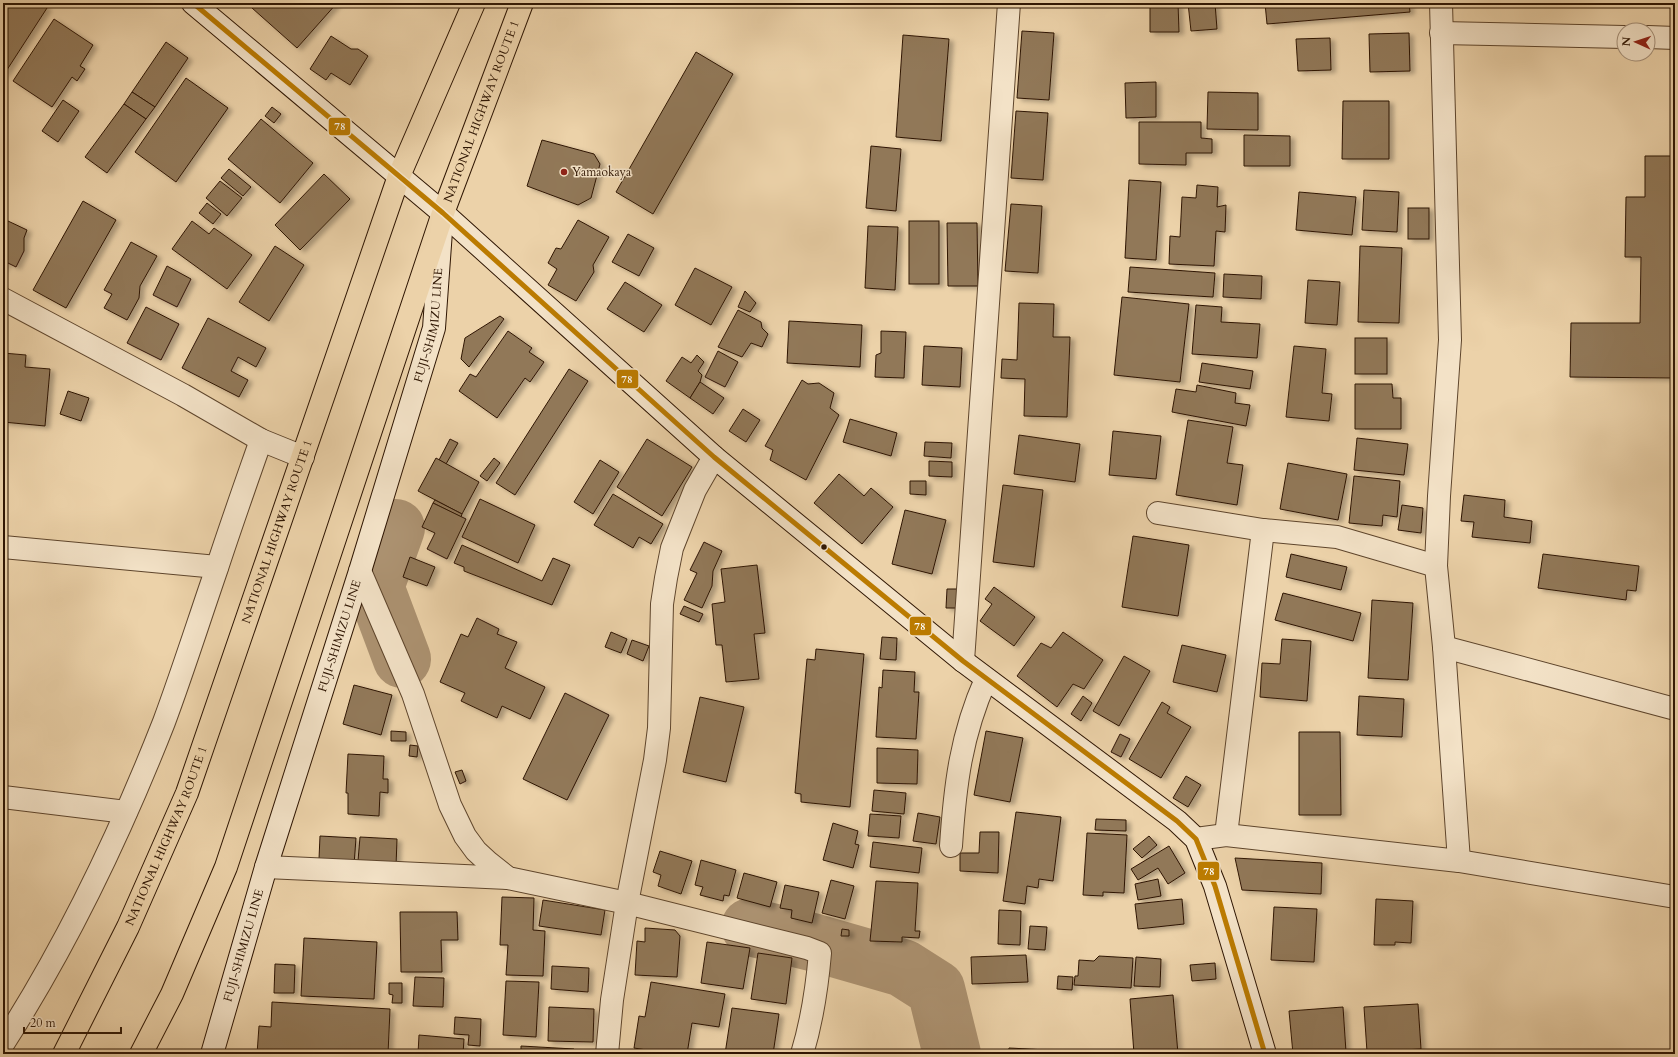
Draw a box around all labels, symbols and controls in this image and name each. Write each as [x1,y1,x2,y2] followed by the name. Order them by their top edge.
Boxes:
[440,18,523,205] street label: NATIONAL HIGHWAY ROUTE 1
[1616,22,1656,62] north arrow
[1619,36,1634,47] text: N
[328,117,351,136] line badge: 78
[334,119,346,134] text: 78
[572,164,632,180] place label: Yamaokaya
[559,167,569,177] marker: Yamaokaya
[410,268,446,384] street label: FUJI-SHIMIZU LINE
[616,369,639,389] line badge: 78
[621,372,633,387] text: 78
[238,438,316,626] street label: NATIONAL HIGHWAY ROUTE 1
[819,542,829,552] unlabelled marker
[314,578,365,694] street label: FUJI-SHIMIZU LINE
[909,616,932,636] line badge: 78
[914,619,926,634] text: 78
[122,744,210,928] street label: NATIONAL HIGHWAY ROUTE 1
[1197,861,1220,881] line badge: 78
[1203,864,1215,879] text: 78
[220,887,267,1004] street label: FUJI-SHIMIZU LINE
[24,1009,121,1035] scale bar
[30,1015,57,1031] text: 20 m

